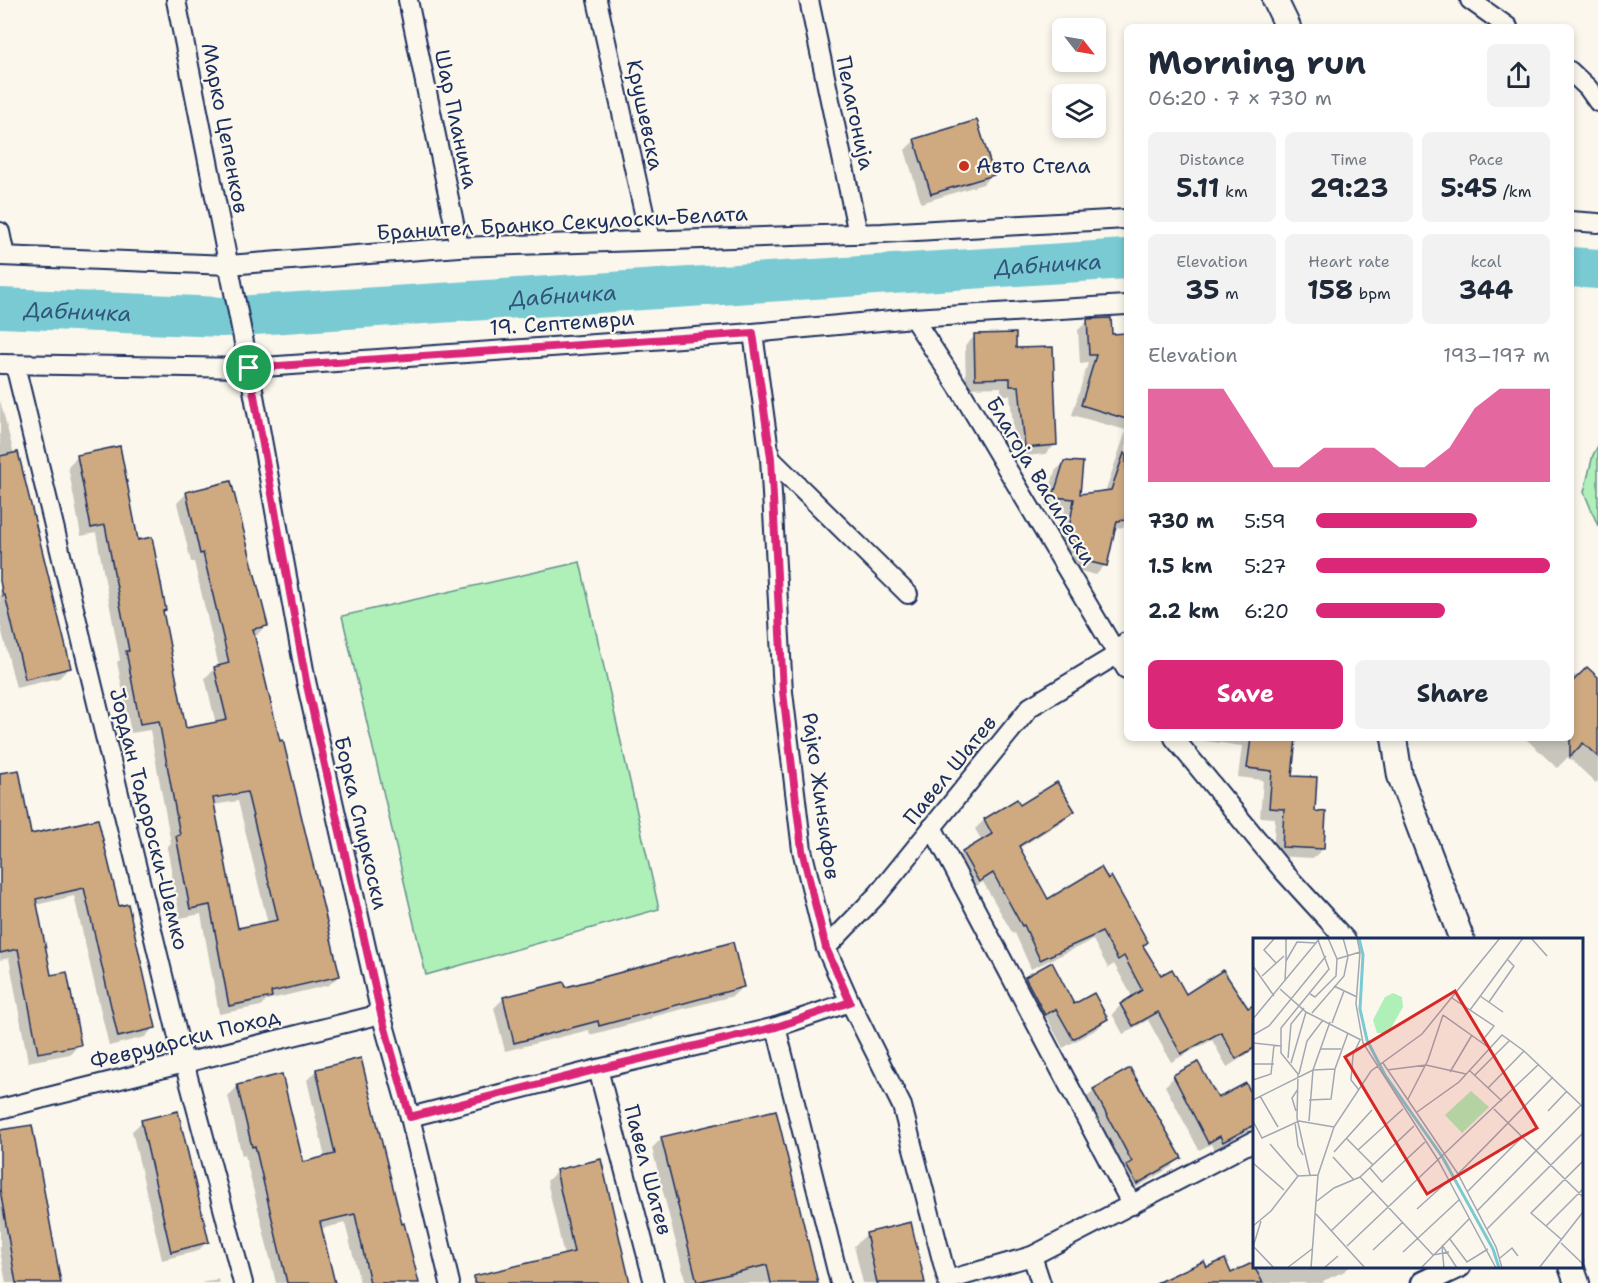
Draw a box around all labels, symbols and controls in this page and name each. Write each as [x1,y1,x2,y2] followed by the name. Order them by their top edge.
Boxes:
[1052,18,1106,72] north arrow
[1052,18,1106,138] map controls
[195,40,255,216] street label: Марко Цепенков
[1148,40,1366,85] text: Morning run
[1487,44,1550,107] button: share
[428,47,484,191] street label: Шар Планина
[829,54,881,172] street label: Пелагонија
[620,57,670,173] street label: Крушевска
[1052,84,1106,138] button: layers
[1148,85,1332,111] text: 06:20 · 7 × 730 m
[1179,149,1245,170] text: Distance
[1331,149,1367,170] text: Time
[1468,149,1504,170] text: Pace
[976,152,1091,180] place label: Авто Стела
[957,159,971,173] marker: Авто Стела
[1176,170,1220,205] text: 5.11
[1310,170,1388,205] text: 29:23
[1441,170,1497,205] text: 5:45
[1220,181,1248,202] text: km
[1497,181,1532,202] text: /km
[376,199,748,247] street label: Бранител Бранко Секулоски-Белата
[992,247,1103,283] water label: Дабничка
[1176,251,1248,272] text: Elevation
[1308,251,1390,272] text: Heart rate
[1470,251,1502,272] text: kcal
[1185,272,1220,307] text: 35
[1307,272,1353,307] text: 158
[1459,272,1513,307] text: 344
[507,278,618,314] water label: Дабничка
[1220,283,1239,304] text: m
[1353,283,1391,304] text: bpm
[22,295,132,328] water label: Дабничка
[488,304,636,342] street label: 19. Септември
[223,342,274,393] pin
[1148,342,1238,368] text: Elevation
[1443,342,1550,368] text: 193–197 m
[232,351,265,384] icon: arrive
[980,392,1103,571] street label: Благоја Василески
[1148,508,1214,534] text: 730 m
[1244,508,1286,534] text: 5:59
[1148,553,1212,579] text: 1.5 km
[1244,553,1287,579] text: 5:27
[1148,598,1219,624] text: 2.2 km
[1244,598,1289,624] text: 6:20
[1148,660,1343,729] button: Save
[1355,660,1550,729] button: Share
[103,685,195,953] street label: Јордан Тодороски-Шемко
[897,709,1003,831] street label: Павел Шатев
[795,711,847,881] street label: Рајко Жинѕифов
[327,734,395,913] street label: Борка Спиркоски
[1253,938,1583,1268] inset map
[87,1002,283,1076] street label: Февруарски Поход
[617,1102,679,1238] street label: Павел Шатев

